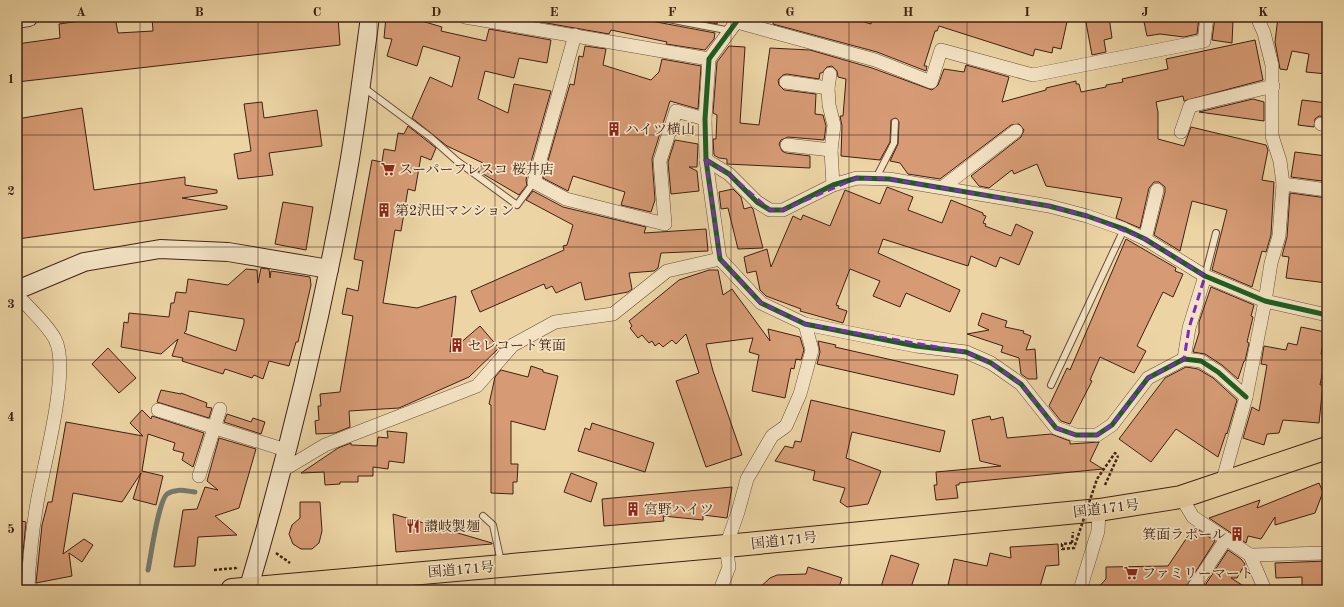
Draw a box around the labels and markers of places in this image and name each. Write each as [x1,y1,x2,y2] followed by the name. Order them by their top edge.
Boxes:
[606,121,622,137] building icon: ハイツ横山
[625,122,695,137] place label: ハイツ横山
[380,161,396,177] supermarket icon: スーパーフレスコ 桜井店
[399,162,554,177] place label: スーパーフレスコ 桜井店
[376,202,392,218] building icon: 第2沢田マンション
[395,203,515,218] place label: 第2沢田マンション
[449,337,465,353] building icon: セレコート箕面
[468,338,566,353] place label: セレコート箕面
[625,501,641,517] building icon: 宮野ハイツ
[644,502,714,517] place label: 宮野ハイツ
[405,518,421,534] restaurant icon: 讃岐製麺
[424,519,480,534] place label: 讃岐製麺
[1229,526,1245,542] building icon: 箕面ラポール
[1142,527,1226,542] place label: 箕面ラポール
[1123,565,1139,581] supermarket icon: ファミリーマート
[1142,567,1254,581] place label: ファミリーマート

